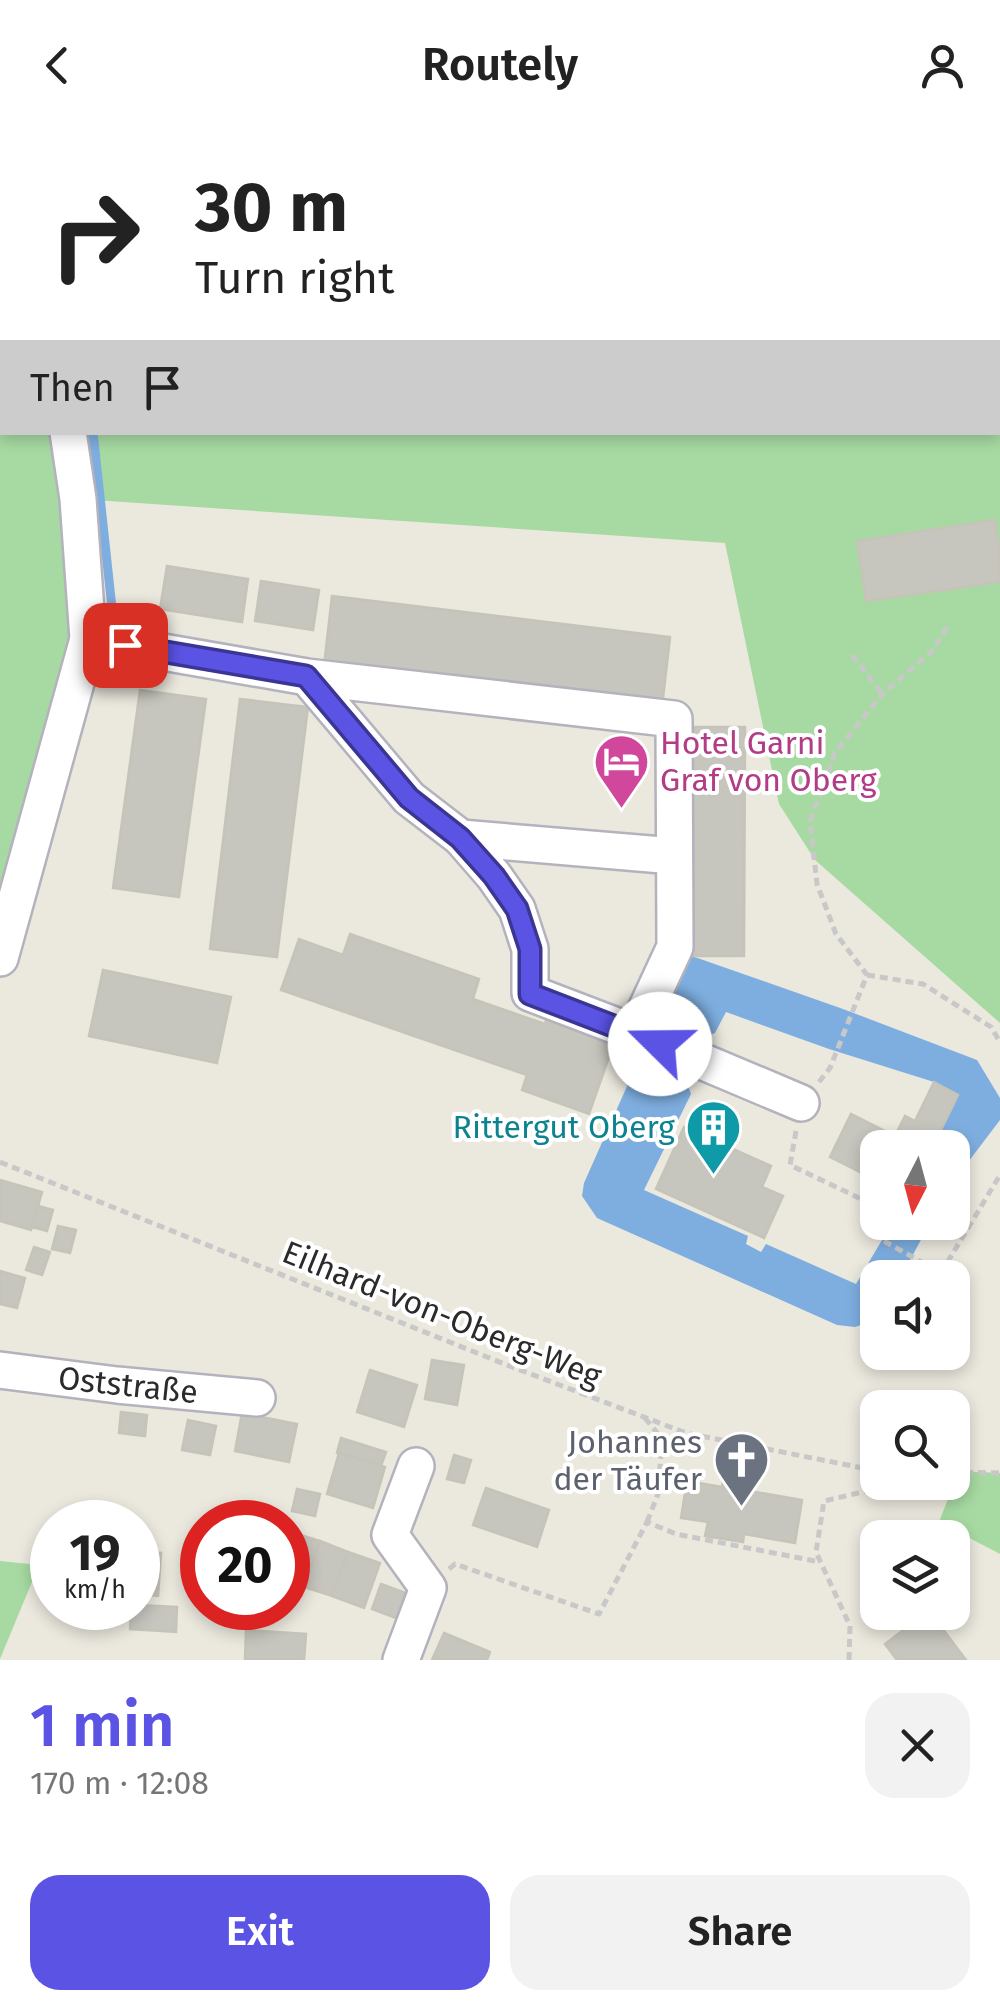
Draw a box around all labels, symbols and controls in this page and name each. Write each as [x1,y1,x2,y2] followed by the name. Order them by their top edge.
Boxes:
[30,38,85,93] icon: back
[422,38,578,92] text: Routely
[915,38,970,93] icon: person
[195,166,348,250] text: 30 m
[30,170,160,300] icon: right
[195,251,394,305] text: Turn right
[135,360,190,415] icon: arrive
[30,365,115,411] text: Then
[83,603,168,688] pin
[98,618,153,673] icon: arrive
[660,724,877,799] place label: Hotel Garni Graf von Oberg
[591,731,651,810] hotel icon: Hotel Garni Graf von Oberg
[608,992,712,1096] position arrow
[684,1097,744,1176] building icon: Rittergut Oberg
[453,1108,675,1146] place label: Rittergut Oberg
[860,1130,970,1240] north arrow
[860,1130,970,1630] map controls
[277,1233,607,1396] street label: Eilhard-von-Oberg-Weg
[860,1260,970,1370] button: sound
[56,1359,200,1411] street label: Oststraße
[860,1390,970,1500] button: search
[553,1423,703,1498] place label: Johannes der Täufer
[711,1430,771,1509] church icon: Johannes der Täufer
[180,1500,310,1630] speed limit sign: 20
[860,1520,970,1630] button: layers
[69,1523,121,1583] text: 19
[64,1575,126,1605] text: km/h
[30,1690,175,1762] text: 1 min
[865,1693,970,1798] button: close
[30,1764,209,1802] text: 170 m · 12:08
[30,1875,490,1990] button: Exit
[510,1875,970,1990] button: Share

